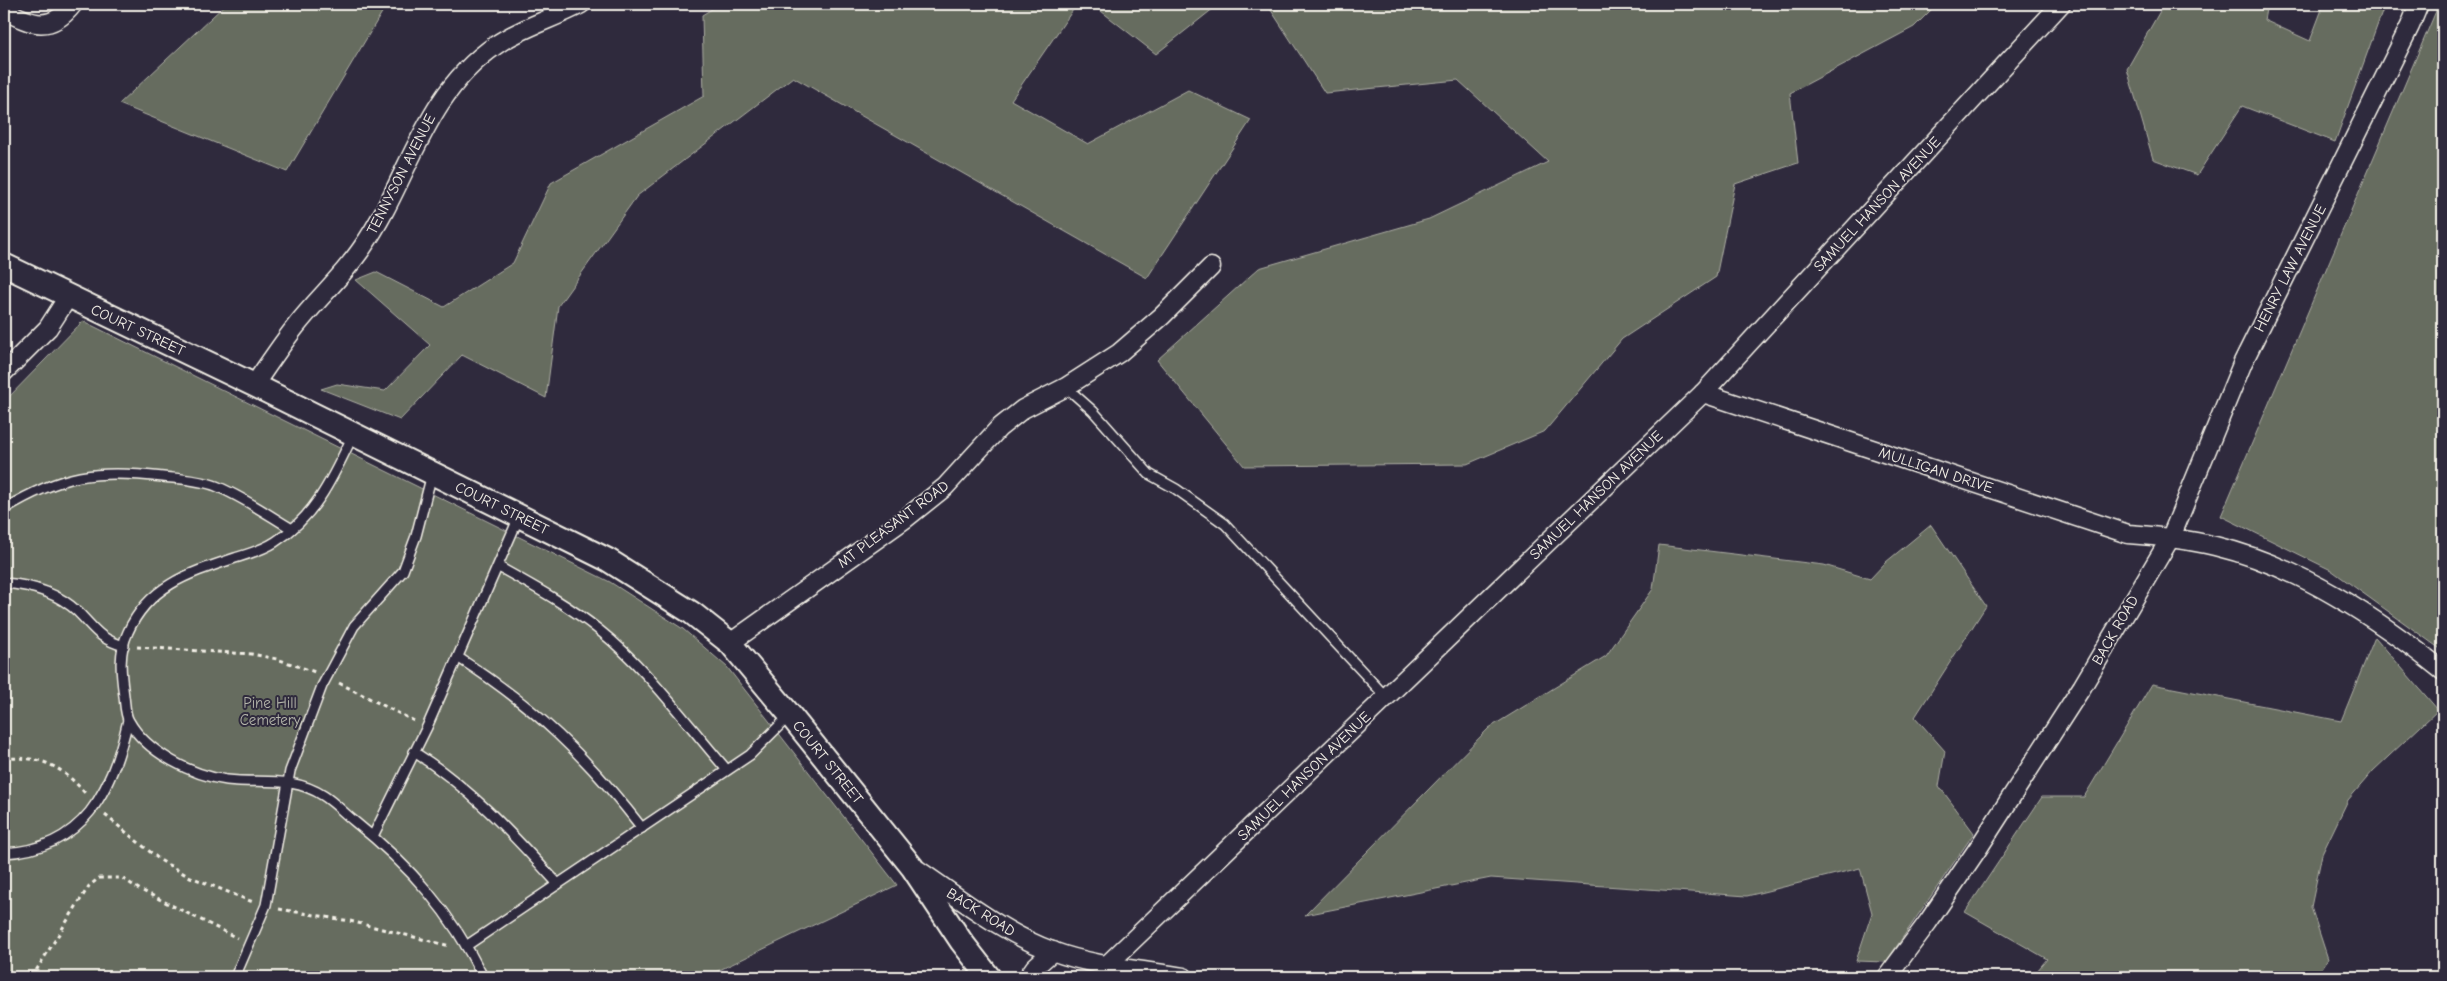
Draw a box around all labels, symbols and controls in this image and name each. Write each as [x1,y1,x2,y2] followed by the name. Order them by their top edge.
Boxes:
[363,111,439,237] street label: TENNYSON AVENUE
[1810,133,1944,275] street label: SAMUEL HANSON AVENUE
[2250,201,2330,335] street label: HENRY LAW AVENUE
[88,300,188,360] street label: COURT STREET
[1526,427,1666,563] street label: SAMUEL HANSON AVENUE
[1877,443,1995,497] street label: MULLIGAN DRIVE
[834,476,952,572] street label: MT PLEASANT ROAD
[452,478,552,539] street label: COURT STREET
[2088,592,2142,668] street label: BACK ROAD
[240,694,301,729] park label: Pine Hill Cemetery
[1234,708,1374,844] street label: SAMUEL HANSON AVENUE
[789,717,867,807] street label: COURT STREET
[943,884,1019,940] street label: BACK ROAD

